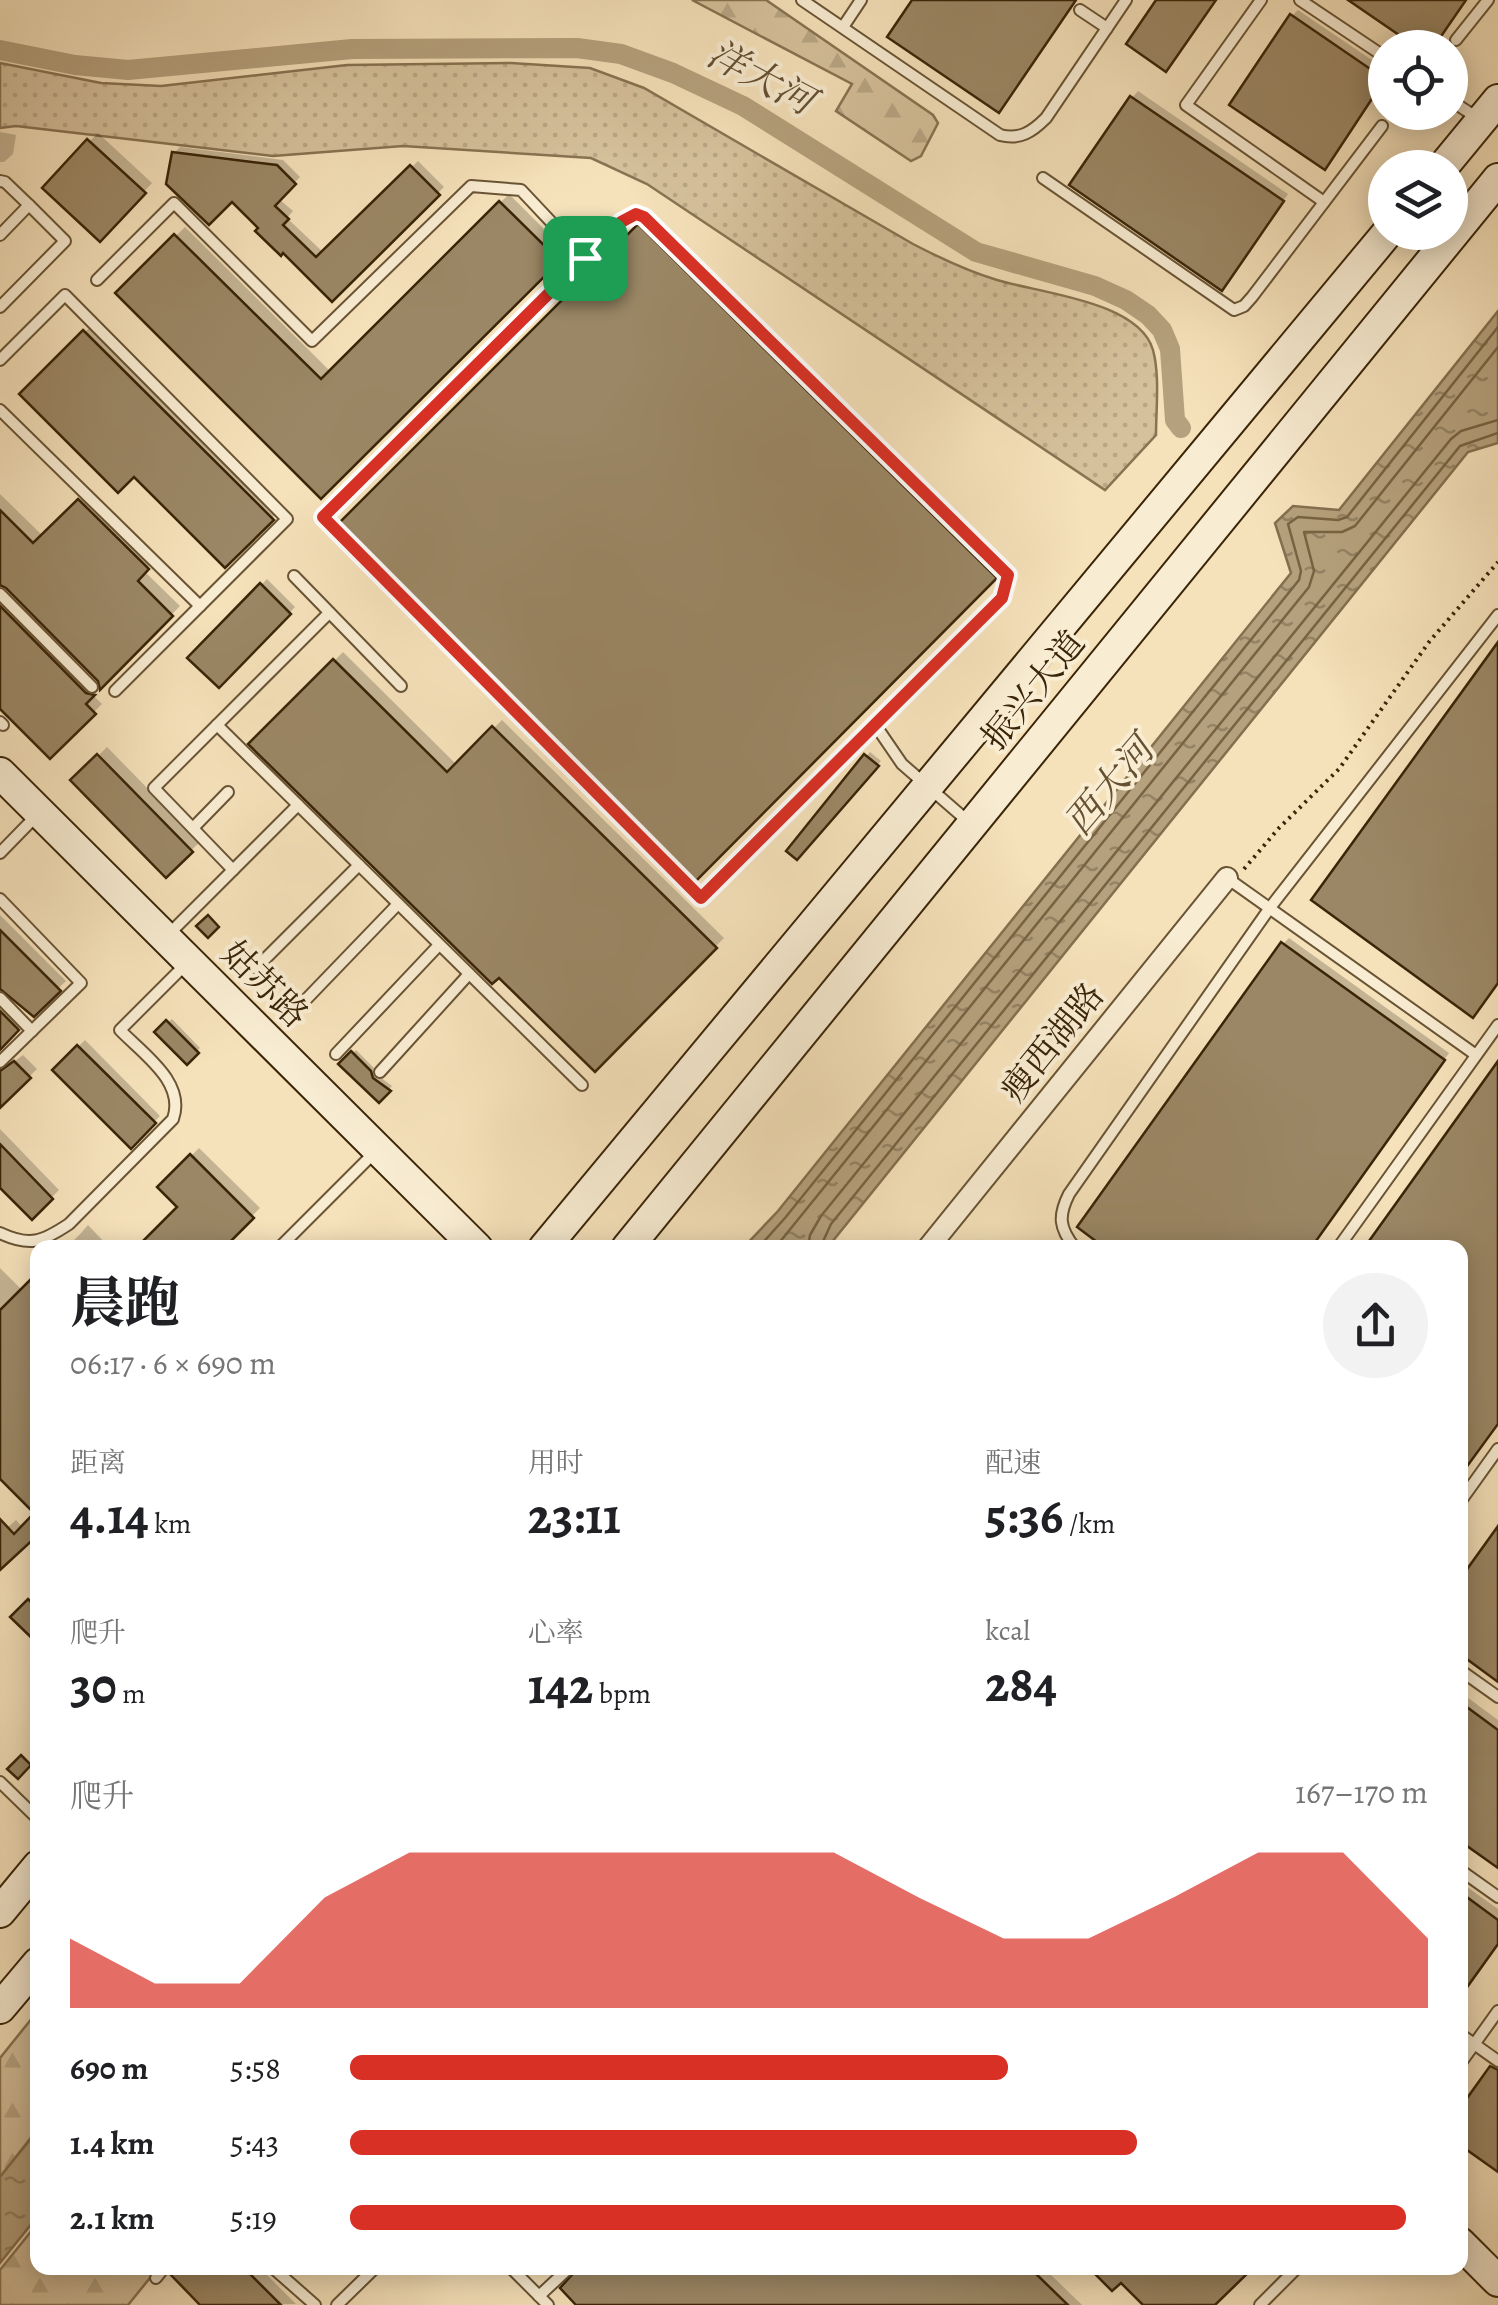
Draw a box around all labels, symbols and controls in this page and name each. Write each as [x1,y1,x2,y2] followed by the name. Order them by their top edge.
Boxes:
[698,27,829,130] water label: 洋大河
[1368,30,1468,250] map controls
[1368,30,1468,130] button: locate
[1368,150,1468,250] button: layers
[543,216,628,301] pin
[558,231,613,286] icon: arrive
[970,620,1096,760] street label: 振兴大道
[1052,721,1169,846] water label: 西大河
[211,930,319,1038] street label: 姑苏路
[989,972,1115,1112] street label: 瘦西湖路
[70,1266,180,1341] text: 晨跑
[1323,1273,1428,1378] button: share
[70,1341,276,1385] text: 06:17 · 6 × 690 m
[70,1444,126,1482] text: 距离
[528,1444,584,1482] text: 用时
[985,1444,1041,1482] text: 配速
[70,1482,149,1550] text: 4.14
[528,1482,621,1550] text: 23:11
[985,1482,1063,1550] text: 5:36
[149,1505,191,1543] text: km
[1063,1505,1115,1543] text: /km
[985,1612,1030,1650] text: kcal
[70,1614,126,1652] text: 爬升
[528,1614,584,1652] text: 心率
[985,1650,1057,1718] text: 284
[70,1652,117,1720] text: 30
[528,1652,593,1720] text: 142
[117,1675,146,1713] text: m
[593,1675,651,1713] text: bpm
[1295,1770,1428,1814] text: 167–170 m
[70,1774,134,1818] text: 爬升
[70,2046,148,2090] text: 690 m
[230,2046,281,2090] text: 5:58
[70,2121,154,2165] text: 1.4 km
[230,2121,279,2165] text: 5:43
[70,2196,155,2240] text: 2.1 km
[230,2196,277,2240] text: 5:19

